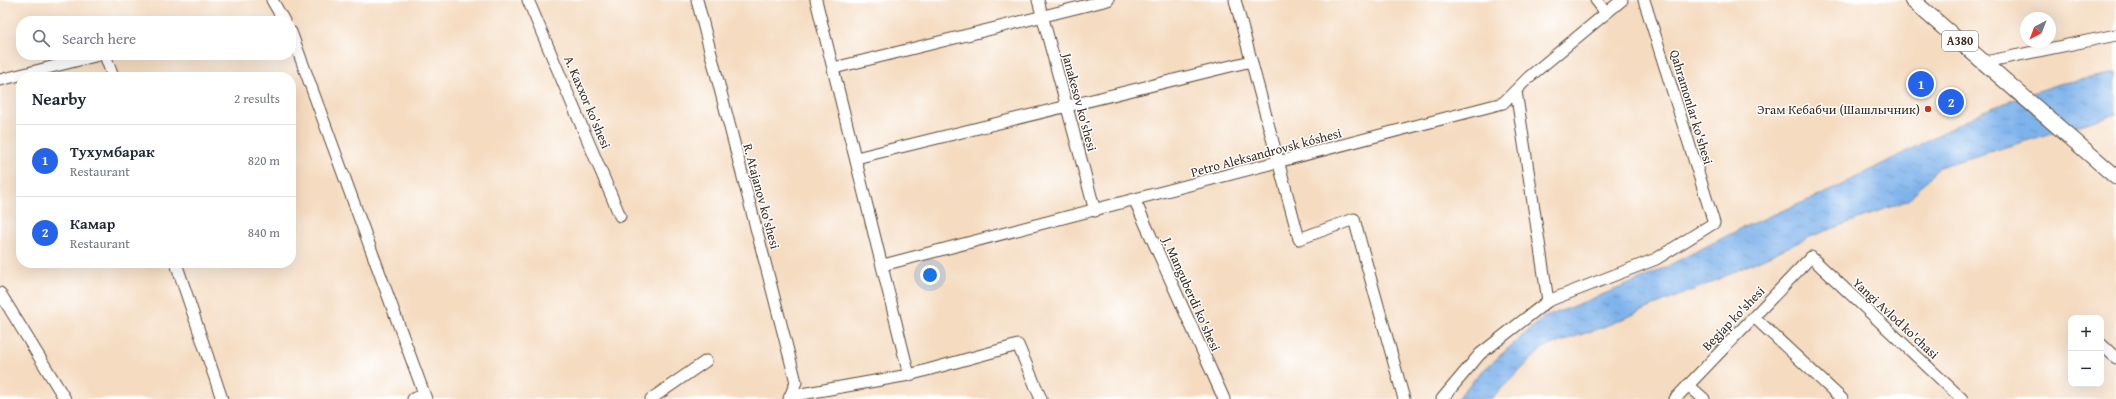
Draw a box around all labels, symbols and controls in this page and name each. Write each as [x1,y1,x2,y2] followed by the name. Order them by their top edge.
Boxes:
[2020,12,2056,48] north arrow
[16,16,296,60] search box
[30,27,52,49] icon: search
[62,28,136,49] text: Search here
[1942,31,1978,51] road number: A380
[1665,47,1718,167] street label: Qahramonlar ko'shesi
[1057,49,1102,154] street label: Janakesov ko'shesi
[559,53,616,152] street label: A. Kaxxor ko'shesi
[1908,69,1934,99] pin: 1
[32,86,86,111] text: Nearby
[1938,87,1964,117] pin: 2
[234,89,280,108] text: 2 results
[1757,100,1920,119] place label: Эгам Кебабчи (Шашлычник)
[1923,104,1933,114] marker: Эгам Кебабчи (Шашлычник)
[1189,123,1344,182] street label: Petro Aleksandrovsk kóshesi
[70,141,155,162] text: Тухумбарак
[738,141,785,251] street label: R. Atajanov ko'shesi
[42,151,48,170] text: 1
[248,151,280,170] text: 820 m
[70,162,130,181] text: Restaurant
[70,213,115,234] text: Камар
[42,223,48,242] text: 2
[248,223,280,242] text: 840 m
[1157,232,1225,355] street label: J. Manguberdi ko'shesi
[70,234,130,253] text: Restaurant
[920,265,940,285] your location
[1848,273,1943,364] street label: Yangi Avlod ko'chasi
[1698,282,1769,355] street label: Begjap ko'shesi
[2068,315,2104,387] map controls
[2068,315,2104,351] button: +
[2068,351,2104,387] button: −

